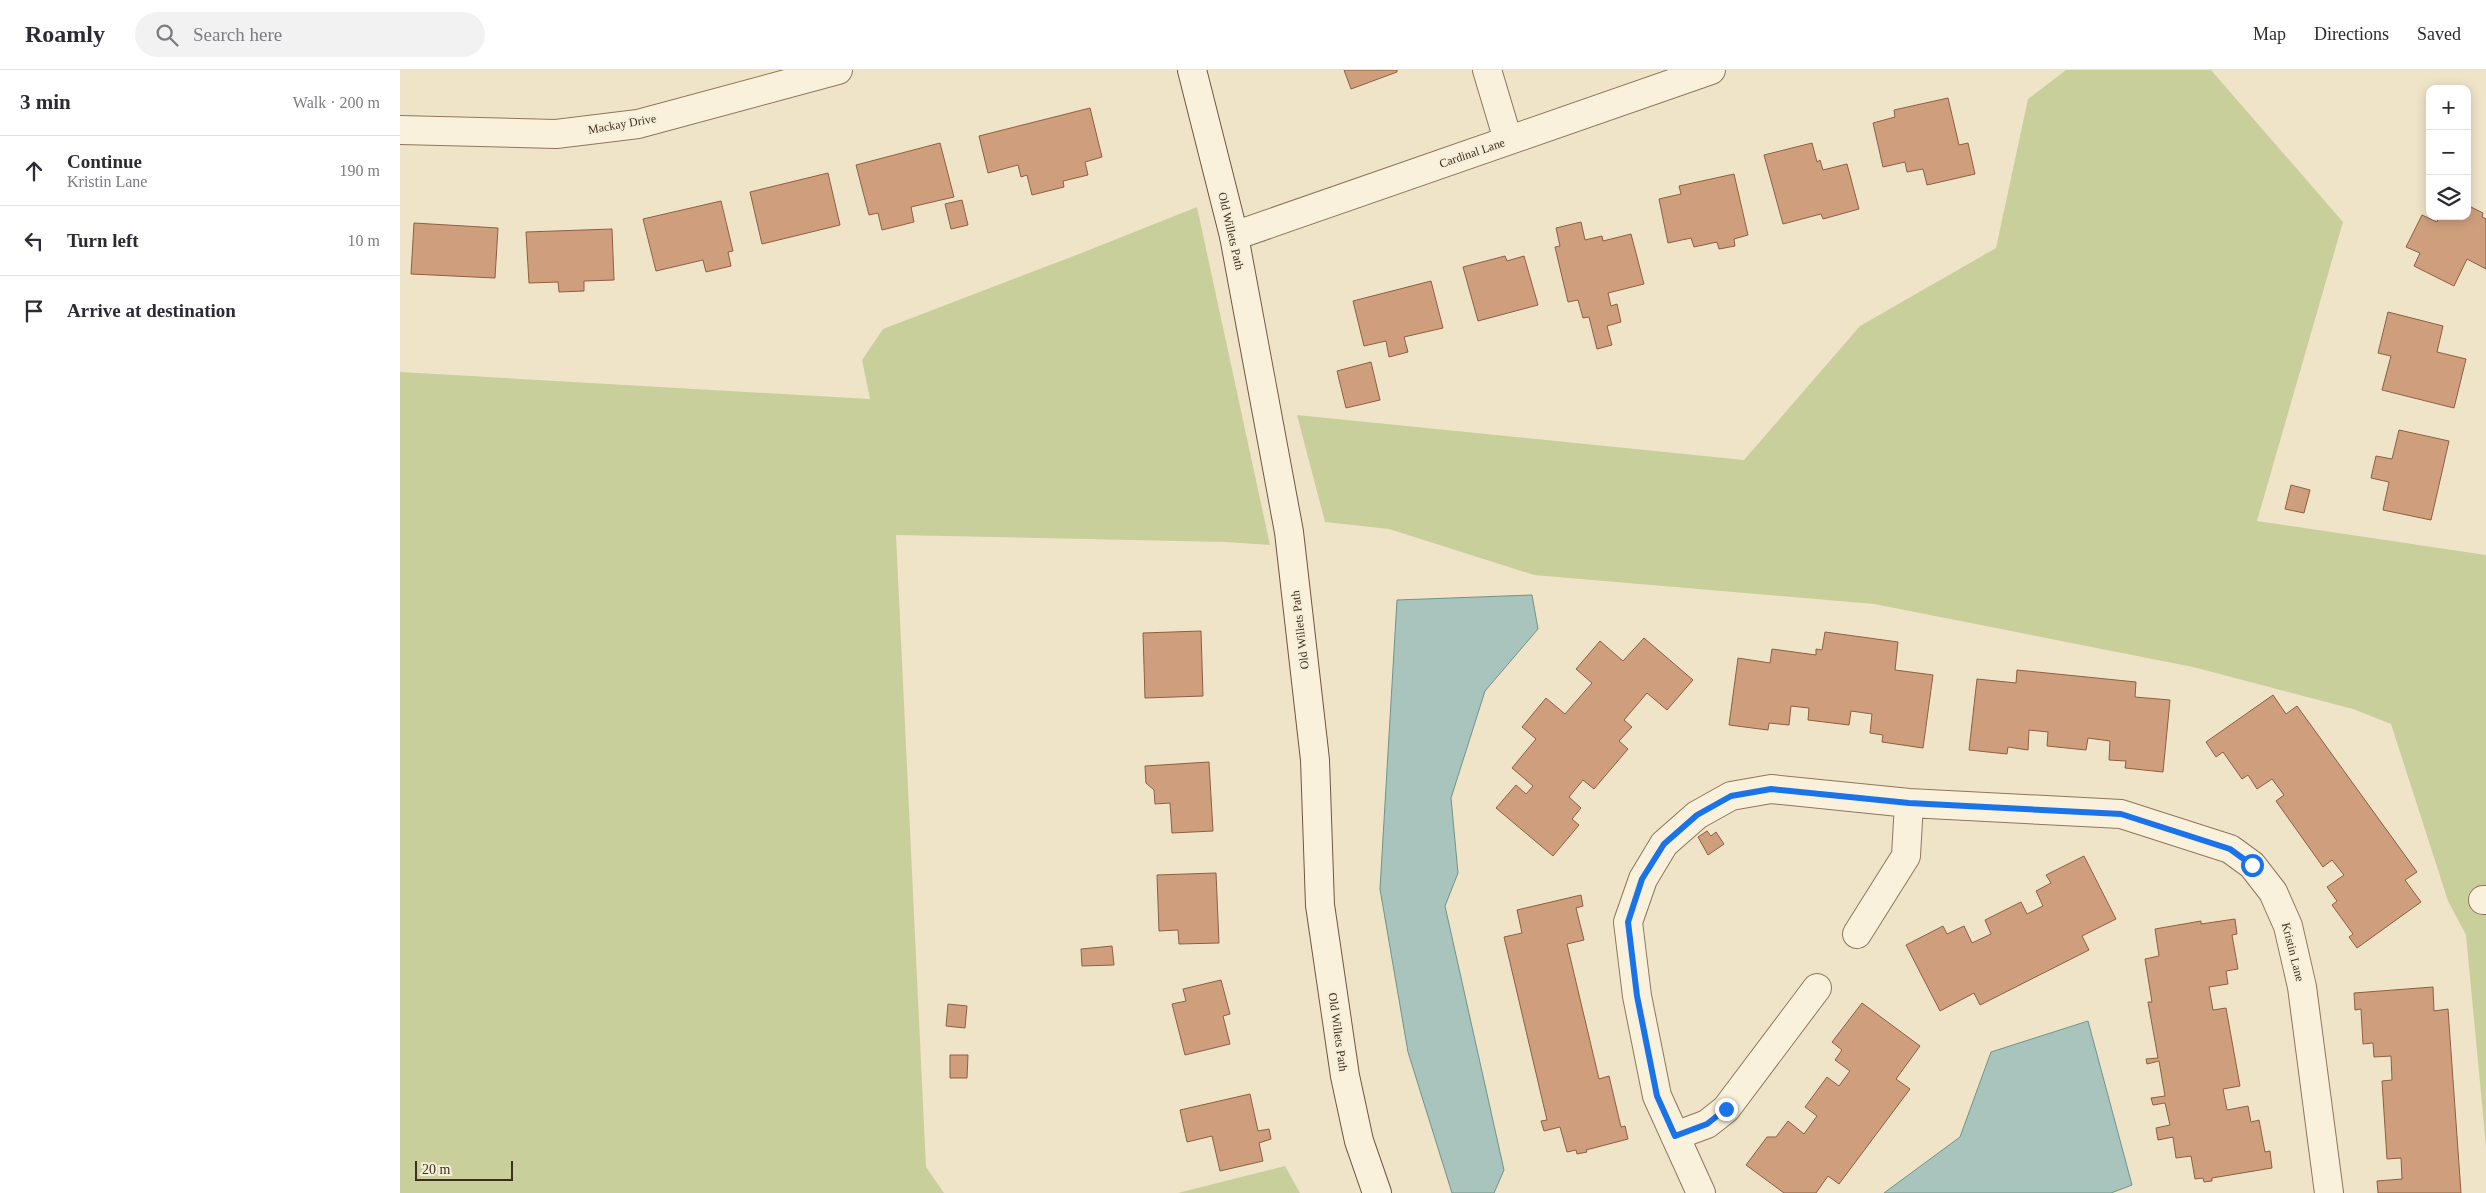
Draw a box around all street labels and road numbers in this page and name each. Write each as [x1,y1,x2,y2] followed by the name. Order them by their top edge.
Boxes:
[587,111,657,137] street label: Mackay Drive
[1437,135,1507,171] street label: Cardinal Lane
[1215,191,1247,271] street label: Old Willets Path
[1288,590,1312,670] street label: Old Willets Path
[2279,921,2307,983] street label: Kristin Lane
[1326,992,1350,1072] street label: Old Willets Path

